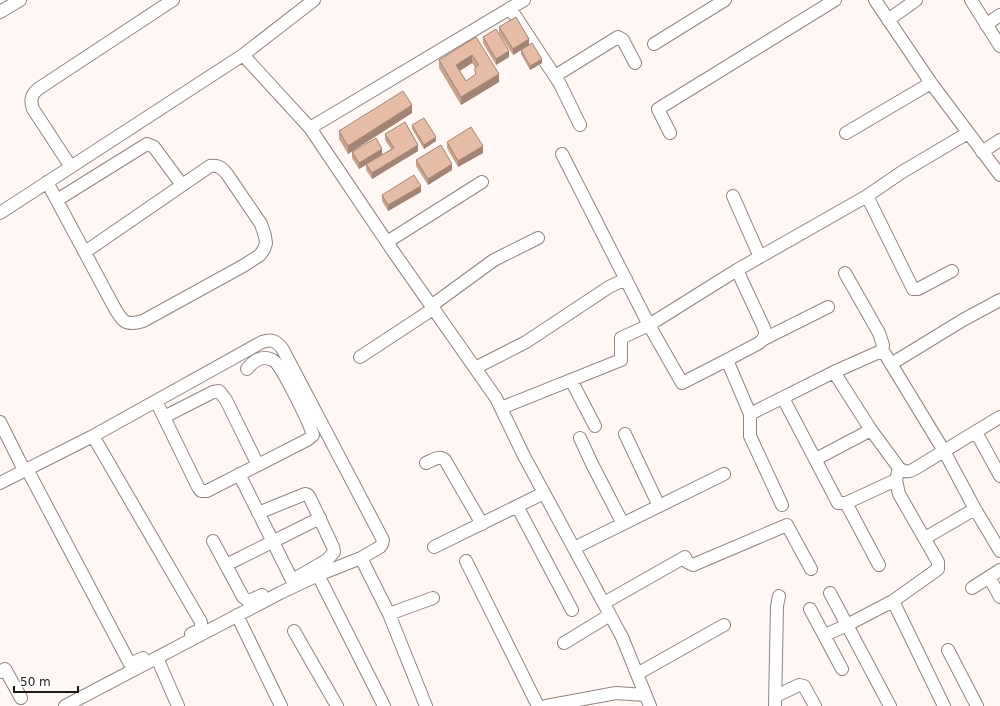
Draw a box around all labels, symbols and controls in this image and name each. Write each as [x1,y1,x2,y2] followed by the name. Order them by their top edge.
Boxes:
[14,668,78,694] scale bar
[20,675,51,689] text: 50 m

